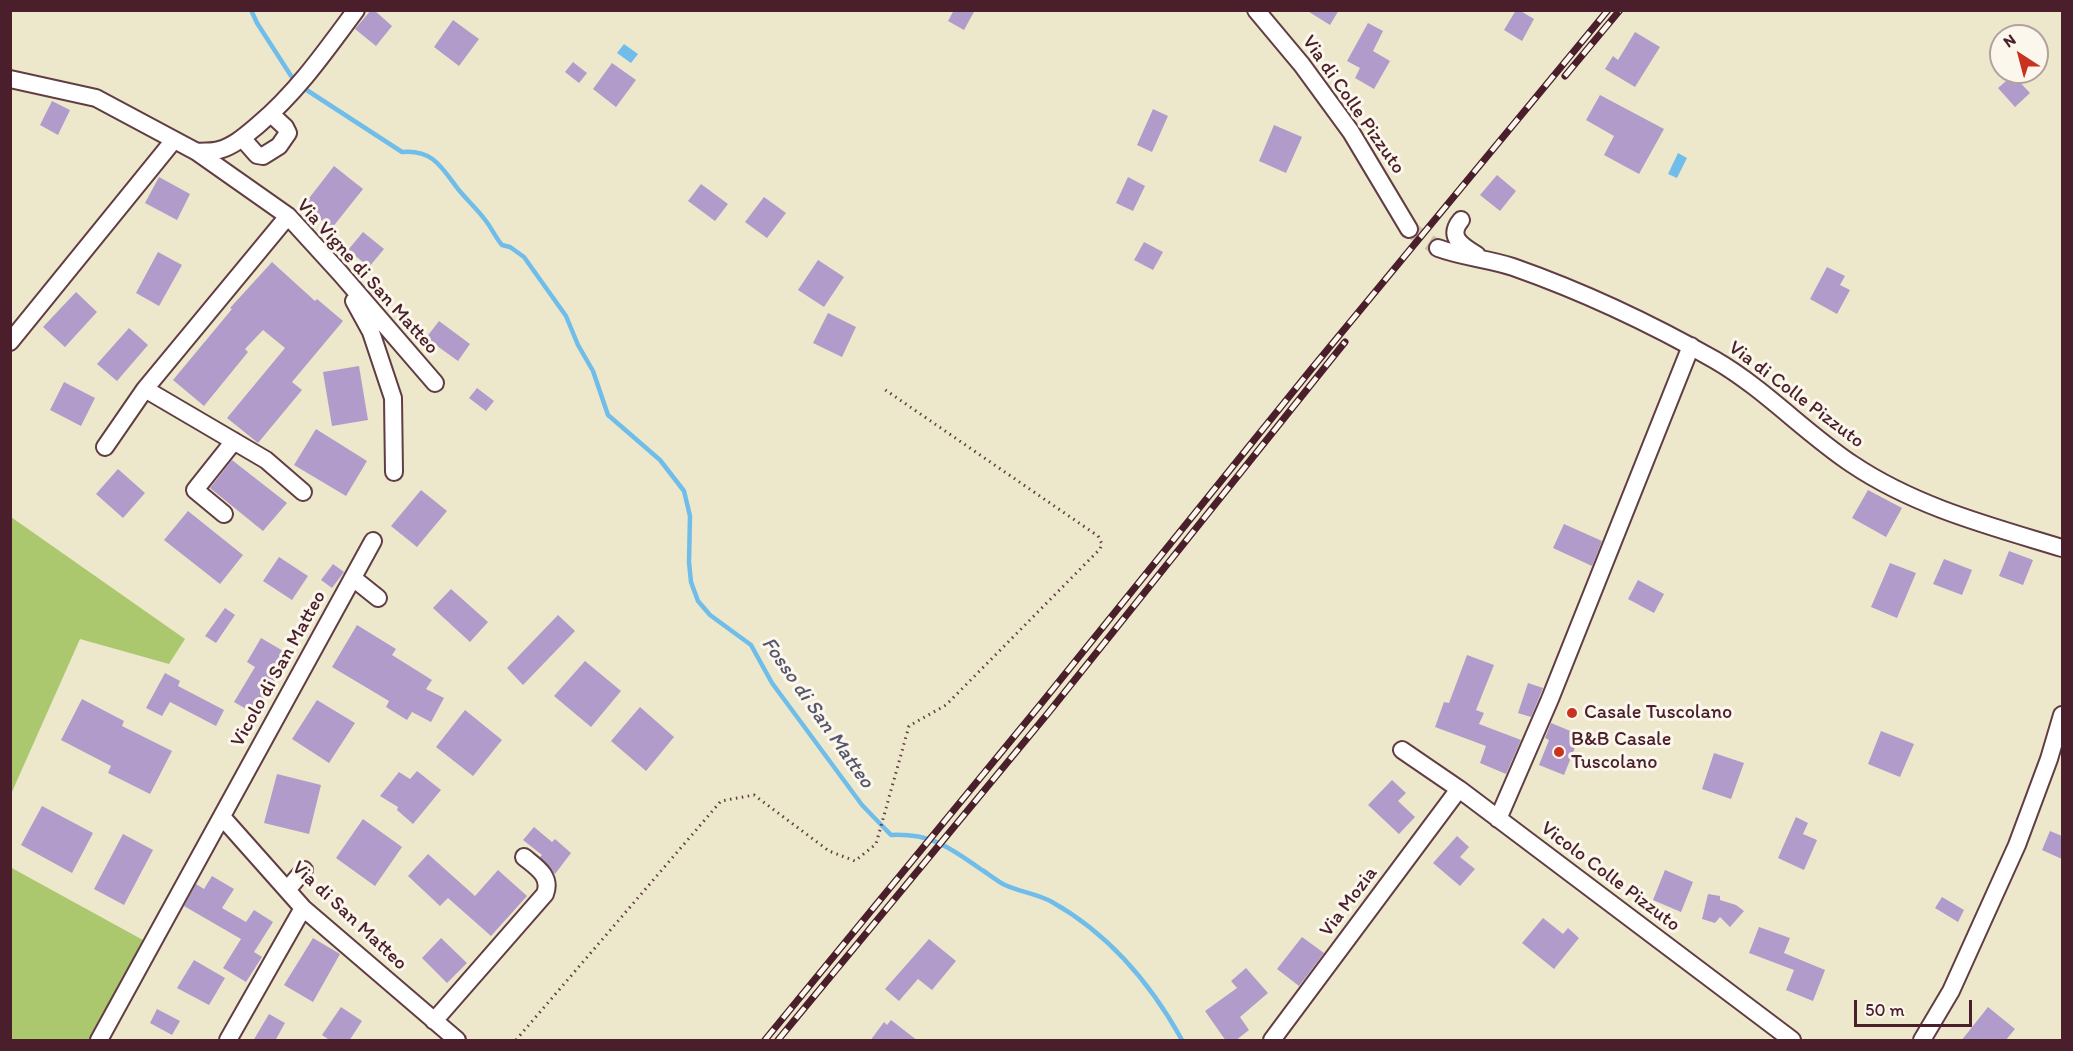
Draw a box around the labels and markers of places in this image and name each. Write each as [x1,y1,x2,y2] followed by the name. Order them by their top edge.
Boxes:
[1584,701,1732,725] place label: Casale Tuscolano
[1565,706,1579,720] marker: Casale Tuscolano
[1571,728,1671,775] place label: B&B Casale Tuscolano
[1552,745,1566,759] marker: B&B Casale Tuscolano

